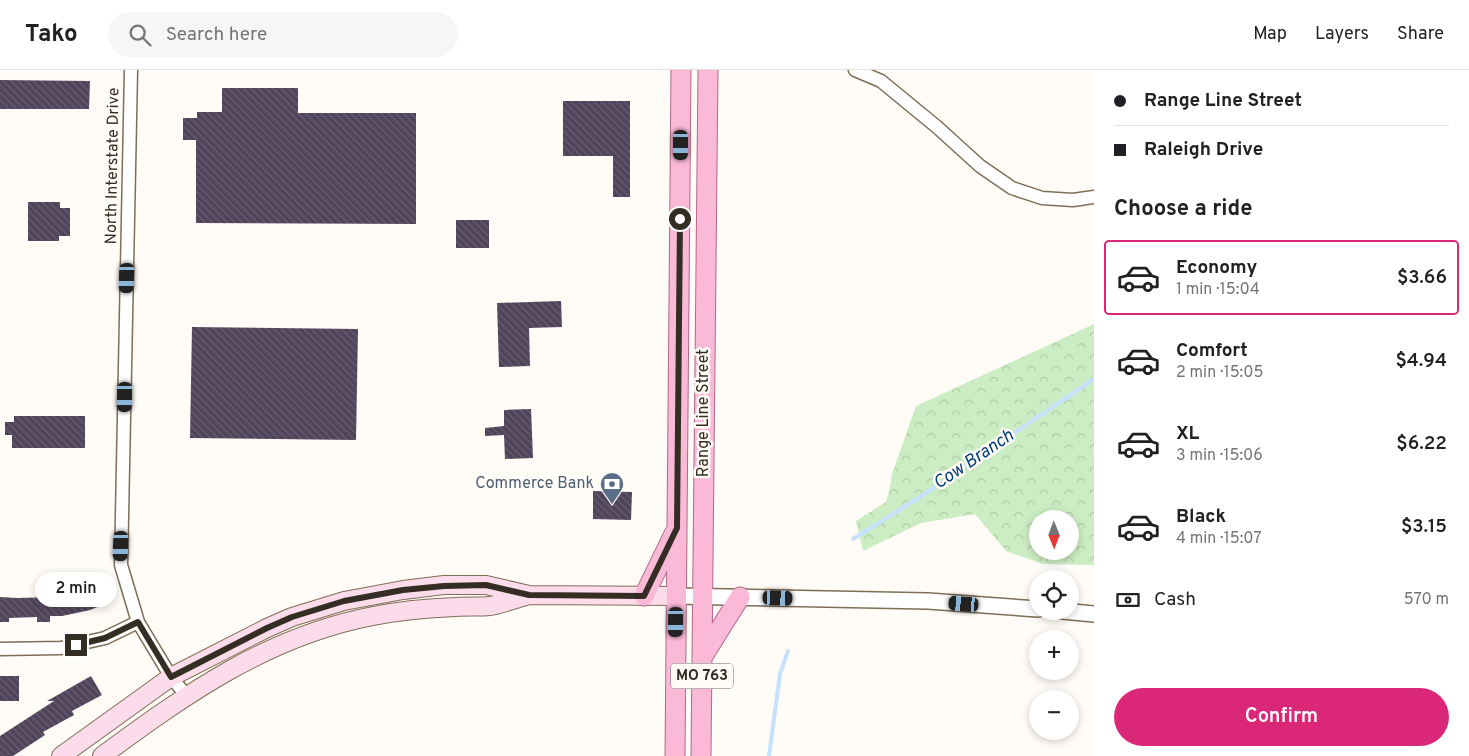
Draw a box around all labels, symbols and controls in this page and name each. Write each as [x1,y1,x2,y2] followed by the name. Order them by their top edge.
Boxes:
[108,12,458,57] search box
[25,20,78,50] text: Tako
[126,21,154,49] icon: search
[166,23,267,47] text: Search here
[1253,23,1287,46] text: Map
[1315,23,1369,46] text: Layers
[1397,23,1444,46] text: Share
[102,87,124,245] street label: North Interstate Drive
[1144,89,1302,113] text: Range Line Street
[673,130,688,160] car
[1144,138,1263,162] text: Raleigh Drive
[1114,196,1252,223] text: Choose a ride
[669,208,691,230] route start
[1116,255,1161,300] icon: car
[1176,256,1257,280] text: Economy
[118,263,135,293] car
[1397,266,1447,290] text: $3.66
[1176,280,1260,300] text: 1 min · 15:04
[1116,338,1161,383] icon: car
[1176,339,1248,363] text: Comfort
[694,349,714,477] street label: Range Line Street
[1395,349,1447,373] text: $4.94
[1176,363,1263,383] text: 2 min · 15:05
[117,382,132,412] car
[1116,421,1161,466] icon: car
[1176,422,1199,446] text: XL
[929,425,1019,495] water label: Cow Branch
[1396,432,1447,456] text: $6.22
[1176,446,1263,466] text: 3 min · 15:06
[599,471,625,505] bank icon: Commerce Bank
[475,474,594,494] place label: Commerce Bank
[1116,504,1161,549] icon: car
[1176,505,1226,529] text: Black
[1029,510,1079,560] north arrow
[1029,510,1079,740] map controls
[1401,515,1447,539] text: $3.15
[1176,529,1262,549] text: 4 min · 15:07
[112,531,129,561] car
[1029,570,1079,620] button: locate
[35,572,117,608] callout: 2 min
[55,579,97,599] text: 2 min
[1114,586,1142,614] icon: cash
[1154,588,1196,612] text: Cash
[762,590,793,606] car
[1404,590,1449,610] text: 570 m
[948,595,979,613] car
[668,607,683,637] car
[1029,630,1079,680] button: +
[65,634,87,656] route end
[671,664,733,688] road number: MO 763
[1114,688,1449,746] button: Confirm
[1029,690,1079,740] button: −

